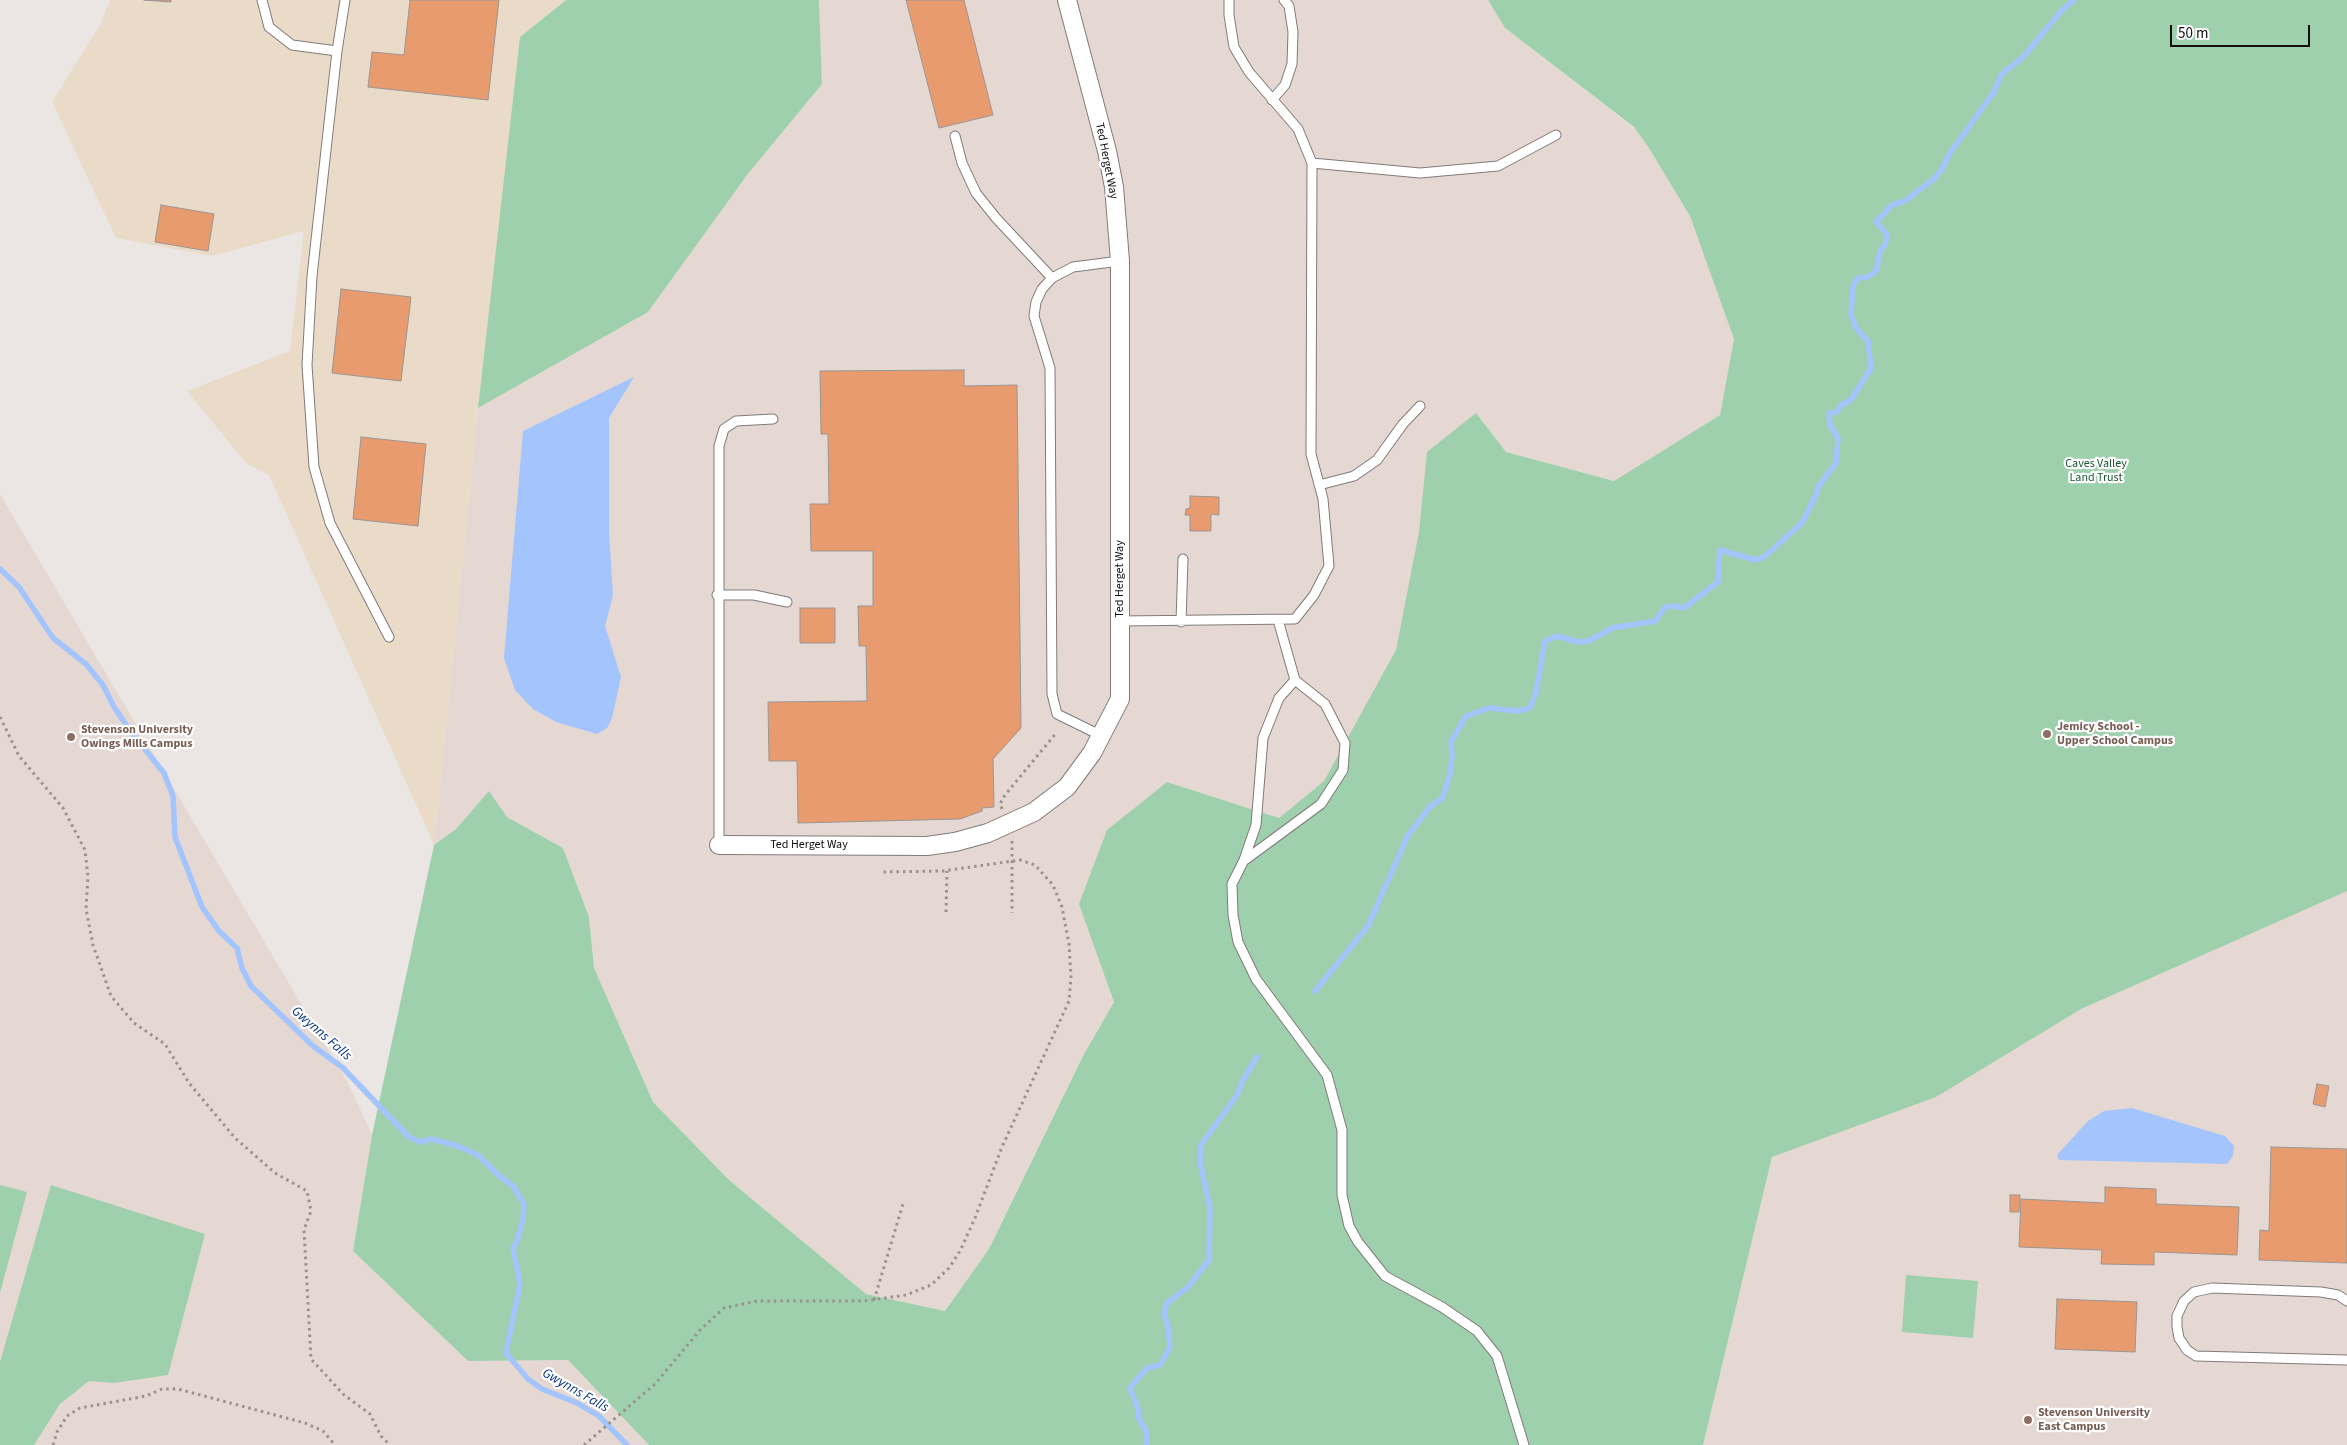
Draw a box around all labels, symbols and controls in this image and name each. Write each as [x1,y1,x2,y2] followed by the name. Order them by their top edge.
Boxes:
[2172,15,2312,47] scale bar
[2178,23,2208,44] text: 50 m
[1092,122,1120,200] street label: Ted Herget Way
[2065,457,2127,485] park label: Caves Valley Land Trust
[1113,540,1127,618] street label: Ted Herget Way
[2057,720,2173,748] place label: Jemicy School - Upper School Campus
[81,723,193,751] place label: Stevenson University Owings Mills Campus
[2041,728,2053,740] marker: Jemicy School - Upper School Campus
[65,731,77,743] marker: Stevenson University Owings Mills Campus
[770,838,848,852] street label: Ted Herget Way
[288,1003,354,1065] water label: Gwynns Falls
[539,1365,611,1417] water label: Gwynns Falls
[2038,1406,2150,1434] place label: Stevenson University East Campus
[2022,1414,2034,1426] marker: Stevenson University East Campus

